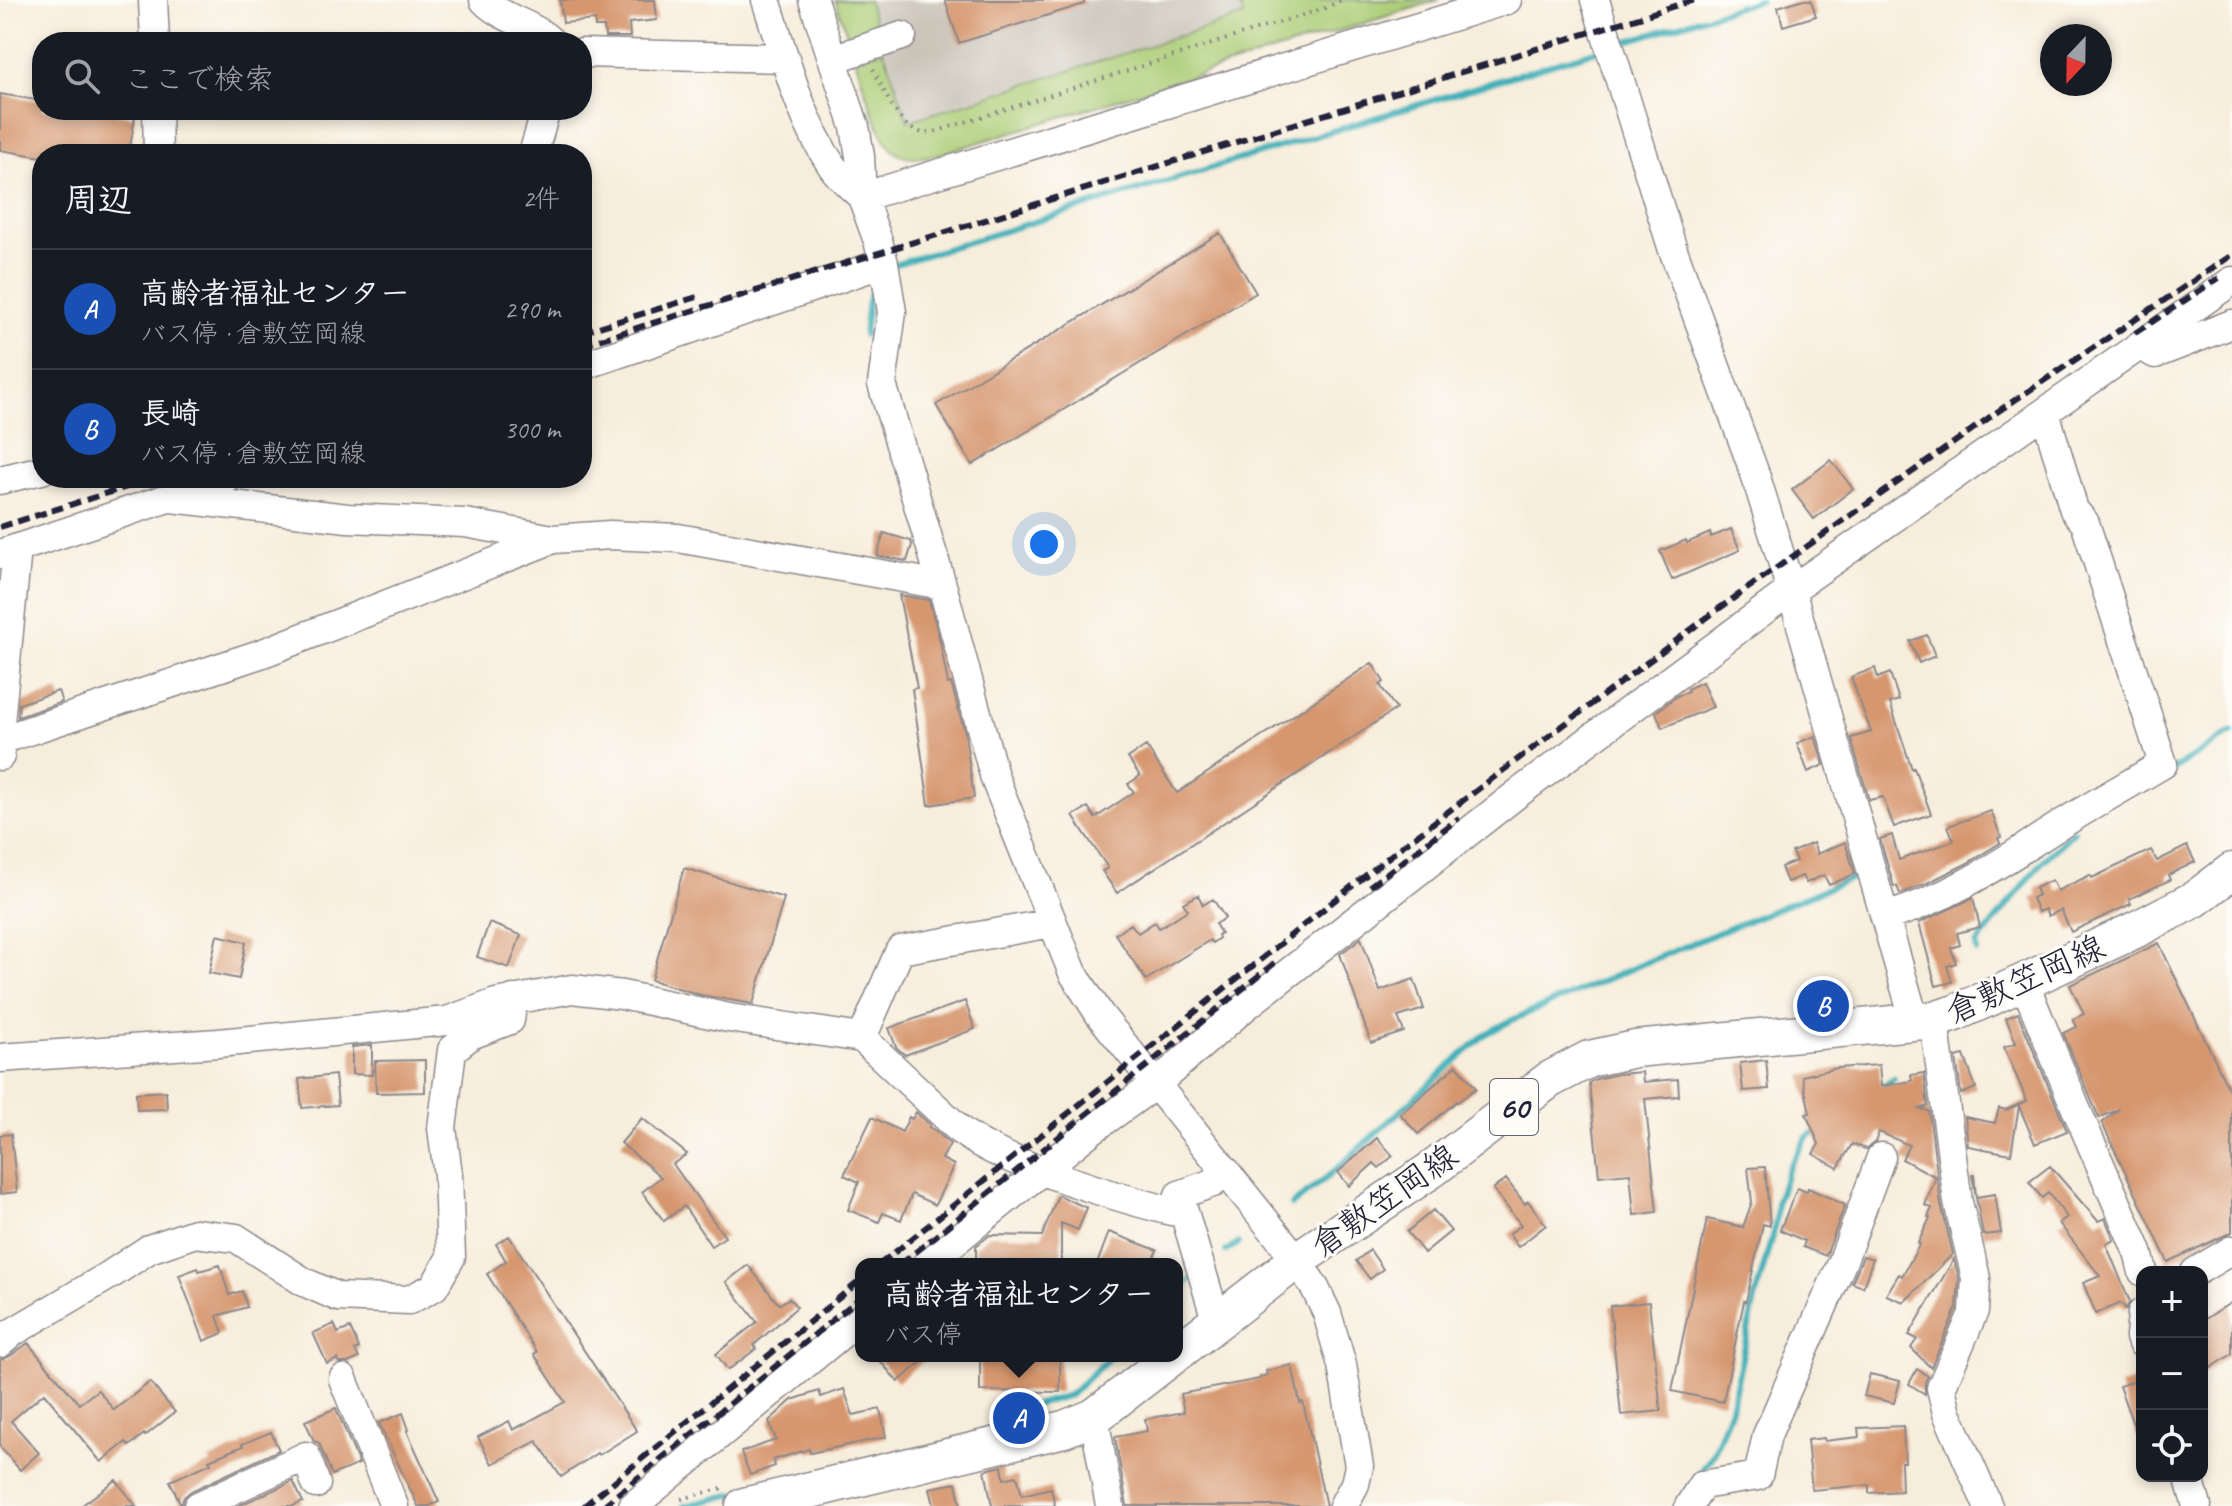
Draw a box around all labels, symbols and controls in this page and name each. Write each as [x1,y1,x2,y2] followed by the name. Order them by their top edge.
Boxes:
[2040,24,2112,96] north arrow
[32,32,592,120] search box
[60,54,104,98] icon: search
[124,60,274,98] text: ここで検索
[64,178,132,221] text: 周辺
[522,182,560,215] text: 2件
[140,274,410,312] text: 高齢者福祉センター
[83,293,97,326] text: A
[504,293,560,326] text: 290 m
[140,317,365,350] text: バス停 · 倉敷笠岡線
[140,394,200,432] text: 長崎
[83,413,97,446] text: B
[504,413,560,446] text: 300 m
[140,437,365,470] text: バス停 · 倉敷笠岡線
[1024,524,1064,564] your location
[1939,925,2111,1033] street label: 倉敷笠岡線
[1797,976,1849,1036] pin: B
[1490,1079,1538,1135] road number: 60
[1302,1134,1466,1266] street label: 倉敷笠岡線
[855,1258,1183,1362] popup
[2136,1266,2208,1482] map controls
[2136,1266,2208,1338] button: +
[884,1275,1154,1313] text: 高齢者福祉センター
[884,1318,962,1351] text: バス停
[2136,1338,2208,1410] button: −
[993,1388,1045,1448] pin: A
[2136,1410,2208,1482] button: locate

